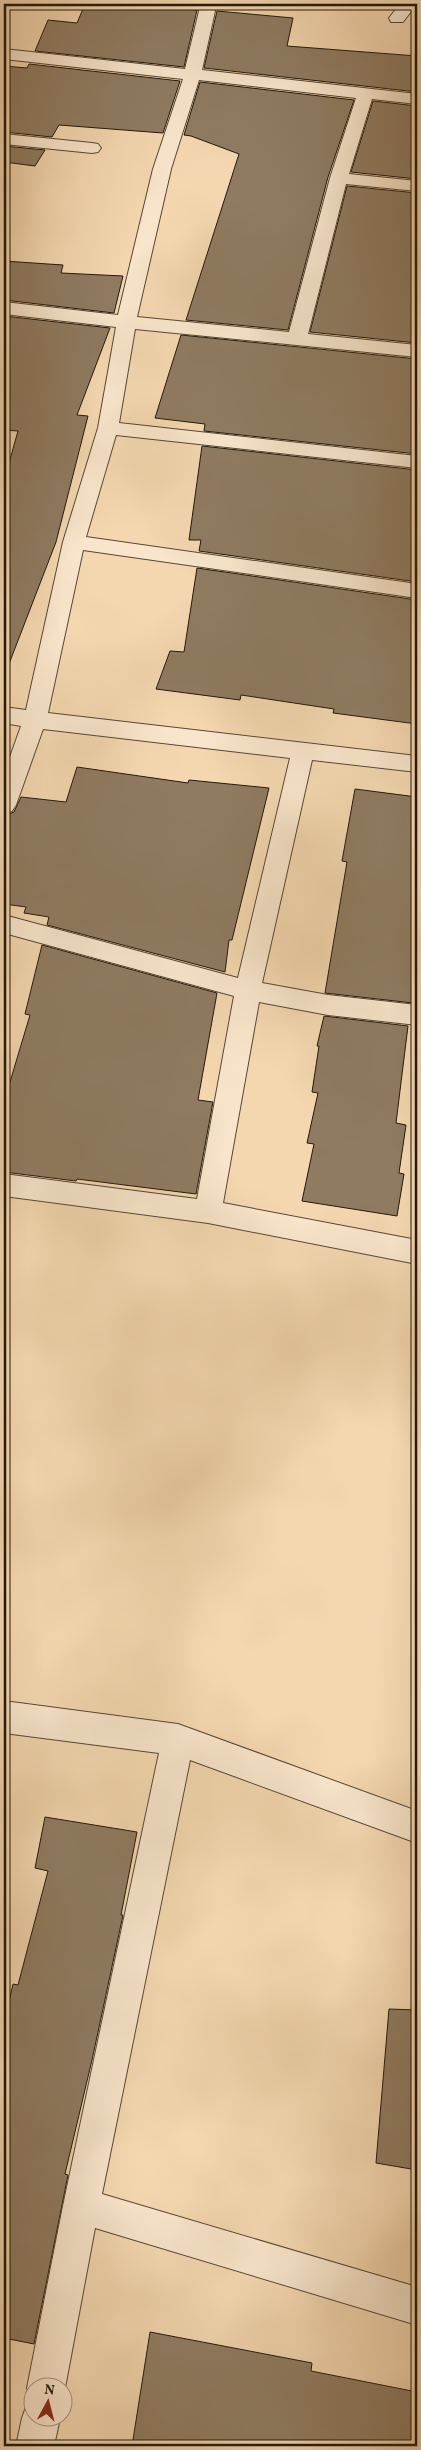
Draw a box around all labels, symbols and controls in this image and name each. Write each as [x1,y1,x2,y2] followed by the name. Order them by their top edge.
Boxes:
[22,2378,72,2428] north arrow
[43,2381,56,2401] text: N

